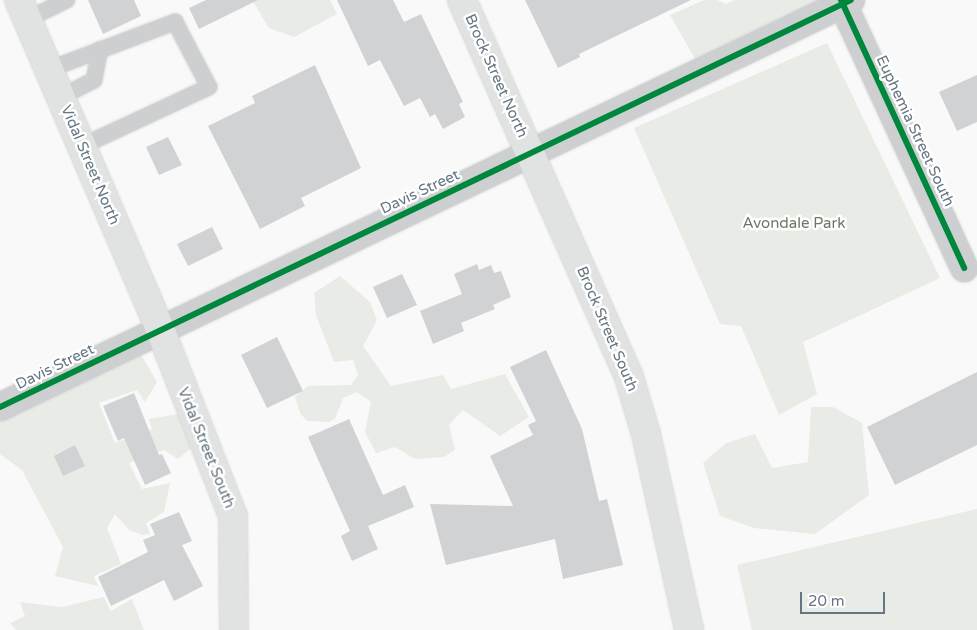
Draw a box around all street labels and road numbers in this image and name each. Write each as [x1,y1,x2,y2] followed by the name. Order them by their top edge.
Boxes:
[461,11,531,141] street label: Brock Street North
[872,53,958,209] street label: Euphemia Street South
[57,103,123,227] street label: Vidal Street North
[378,166,462,218] street label: Davis Street
[573,264,641,394] street label: Brock Street South
[13,340,97,394] street label: Davis Street
[174,385,238,511] street label: Vidal Street South

